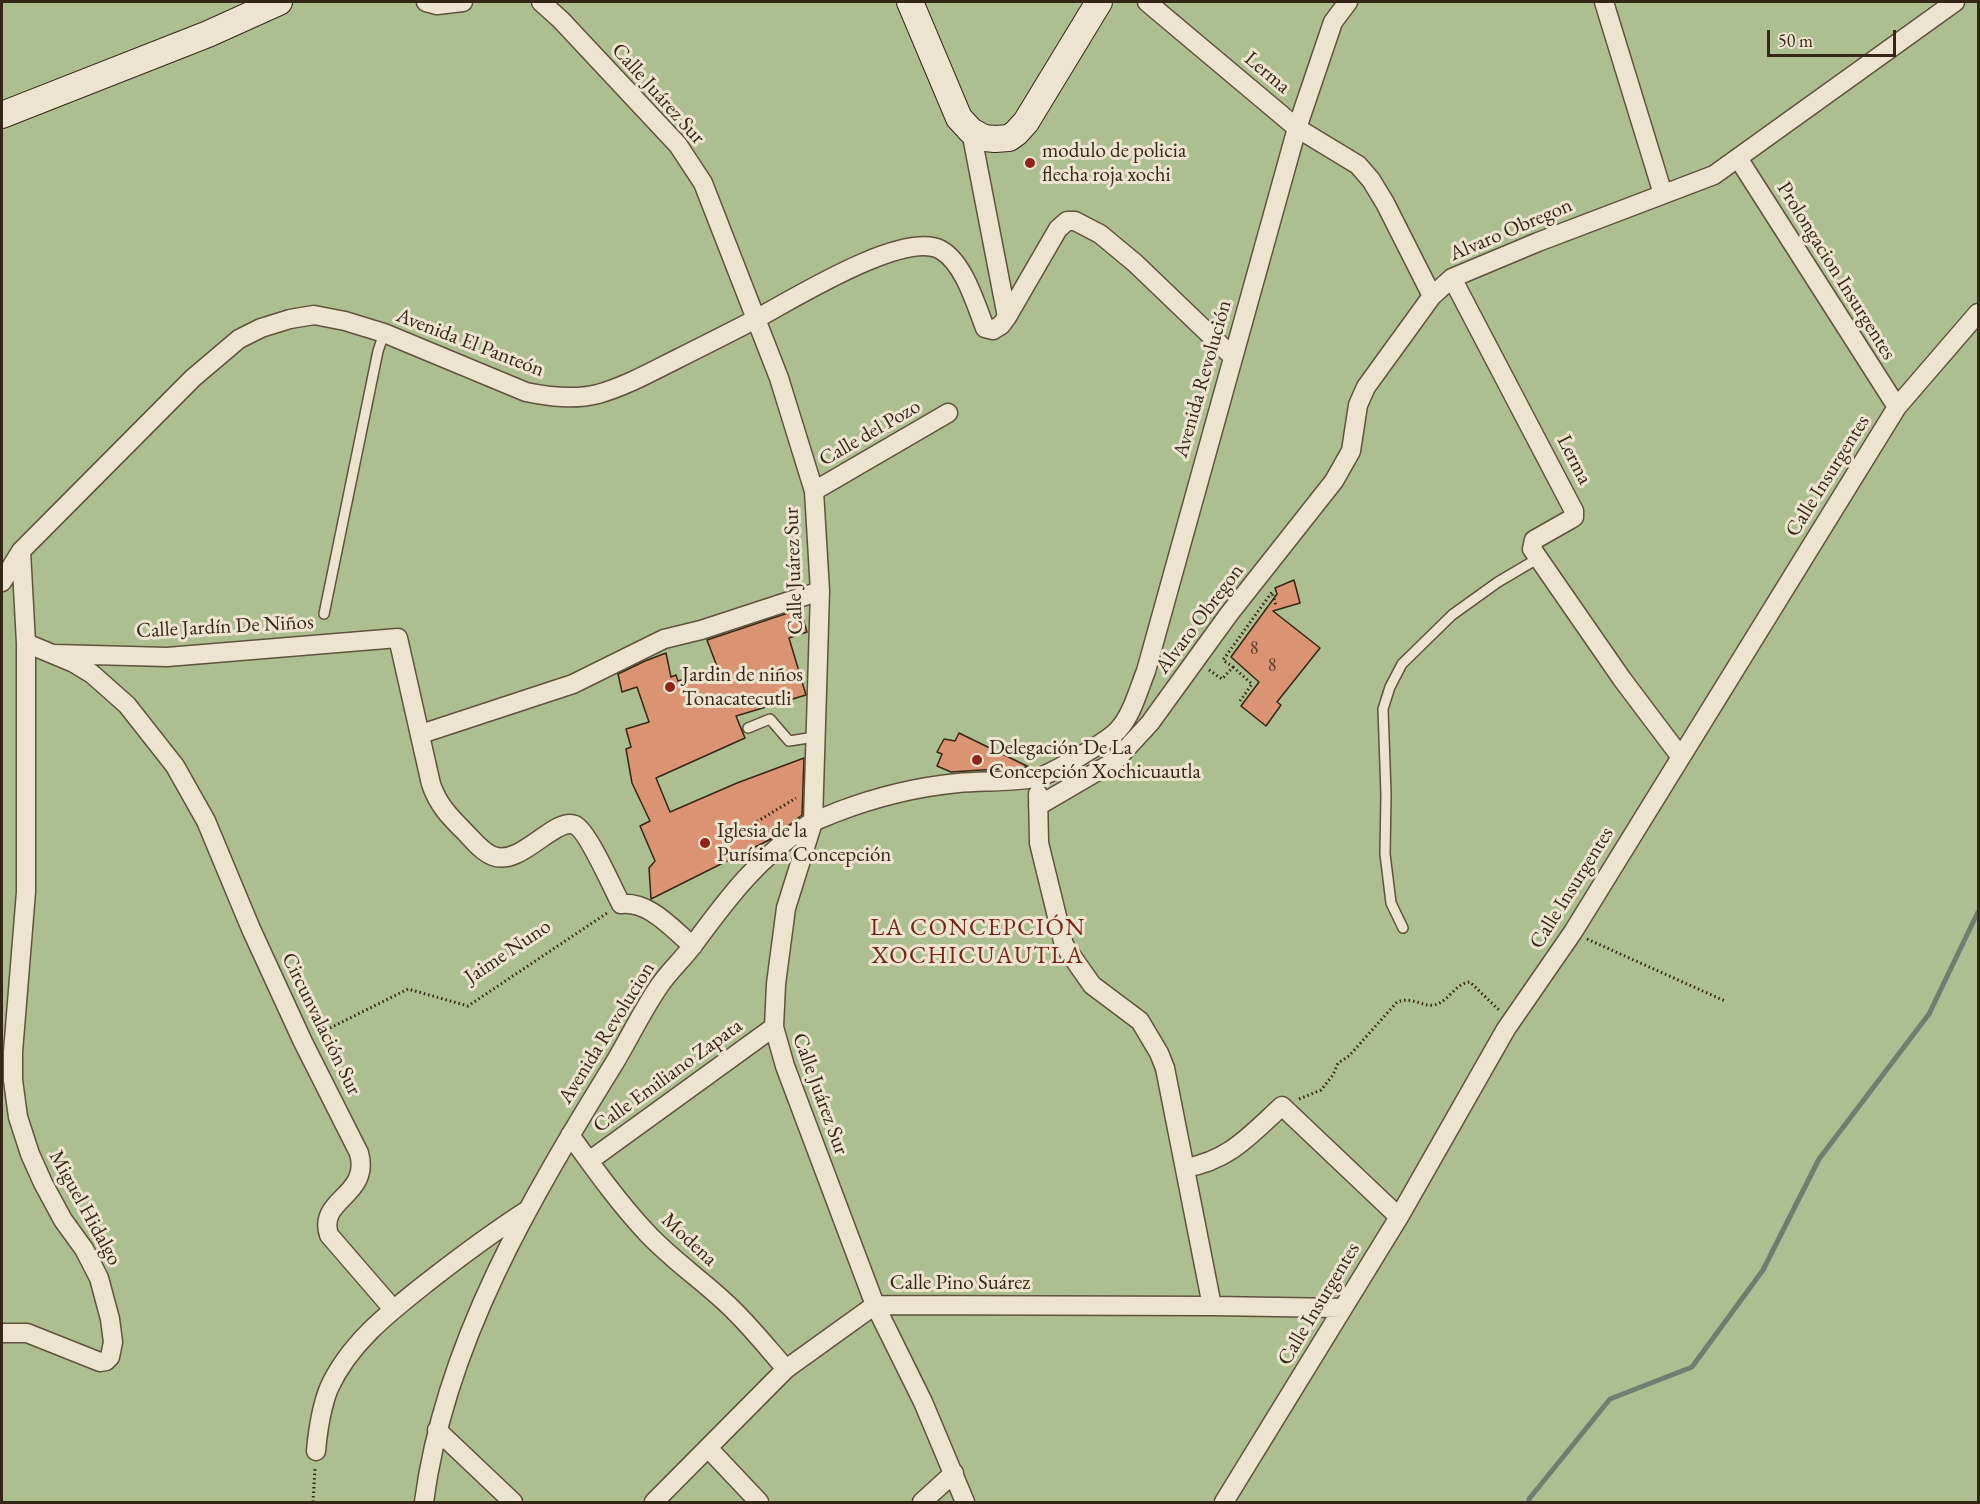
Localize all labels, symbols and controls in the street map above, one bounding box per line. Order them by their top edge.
scale bar [1770,18,1899,56]
text: 50 m [1778,29,1813,52]
street label: Calle Juárez Sur [606,38,710,150]
street label: Lerma [1239,47,1295,99]
place label: modulo de policia flecha roja xochi [1042,138,1186,188]
marker: modulo de policia flecha roja xochi [1023,156,1037,170]
street label: Prolongacion Insurgentes [1771,177,1901,365]
street label: Alvaro Obregon [1446,193,1576,267]
street label: Avenida Revolución [1168,297,1238,461]
street label: Avenida El Panteón [392,303,548,383]
street label: Calle del Pozo [815,394,925,472]
street label: Calle Insurgentes [1781,410,1875,542]
street label: Lerma [1551,431,1597,489]
street label: Calle Juárez Sur [779,507,809,635]
street label: Alvaro Obregon [1150,559,1250,679]
street label: Calle Jardín De Niños [136,610,314,644]
house number: 8 [1250,638,1258,660]
house number: 8 [1268,655,1276,677]
place label: Jardin de niños Tonacatecutli [682,662,803,712]
marker: Jardin de niños Tonacatecutli [663,680,677,694]
place label: Delegación De La Concepción Xochicuautla [989,735,1201,785]
marker: Delegación De La Concepción Xochicuautla [970,753,984,767]
place label: Iglesia de la Purísima Concepción [717,818,891,868]
street label: Calle Insurgentes [1525,822,1619,954]
marker: Iglesia de la Purísima Concepción [698,836,712,850]
street label: Jaime Nuno [460,914,556,990]
district label: LA CONCEPCIÓN XOCHICUAUTLA [870,914,1086,970]
street label: Circunvalación Sur [276,949,366,1099]
street label: Avenida Revolucion [553,957,661,1109]
street label: Calle Emiliano Zapata [589,1013,747,1139]
street label: Calle Juárez Sur [786,1030,854,1158]
street label: Miguel Hidalgo [43,1146,127,1270]
street label: Modena [656,1208,722,1272]
street label: Calle Insurgentes [1272,1238,1366,1370]
street label: Calle Pino Suárez [890,1270,1030,1296]

